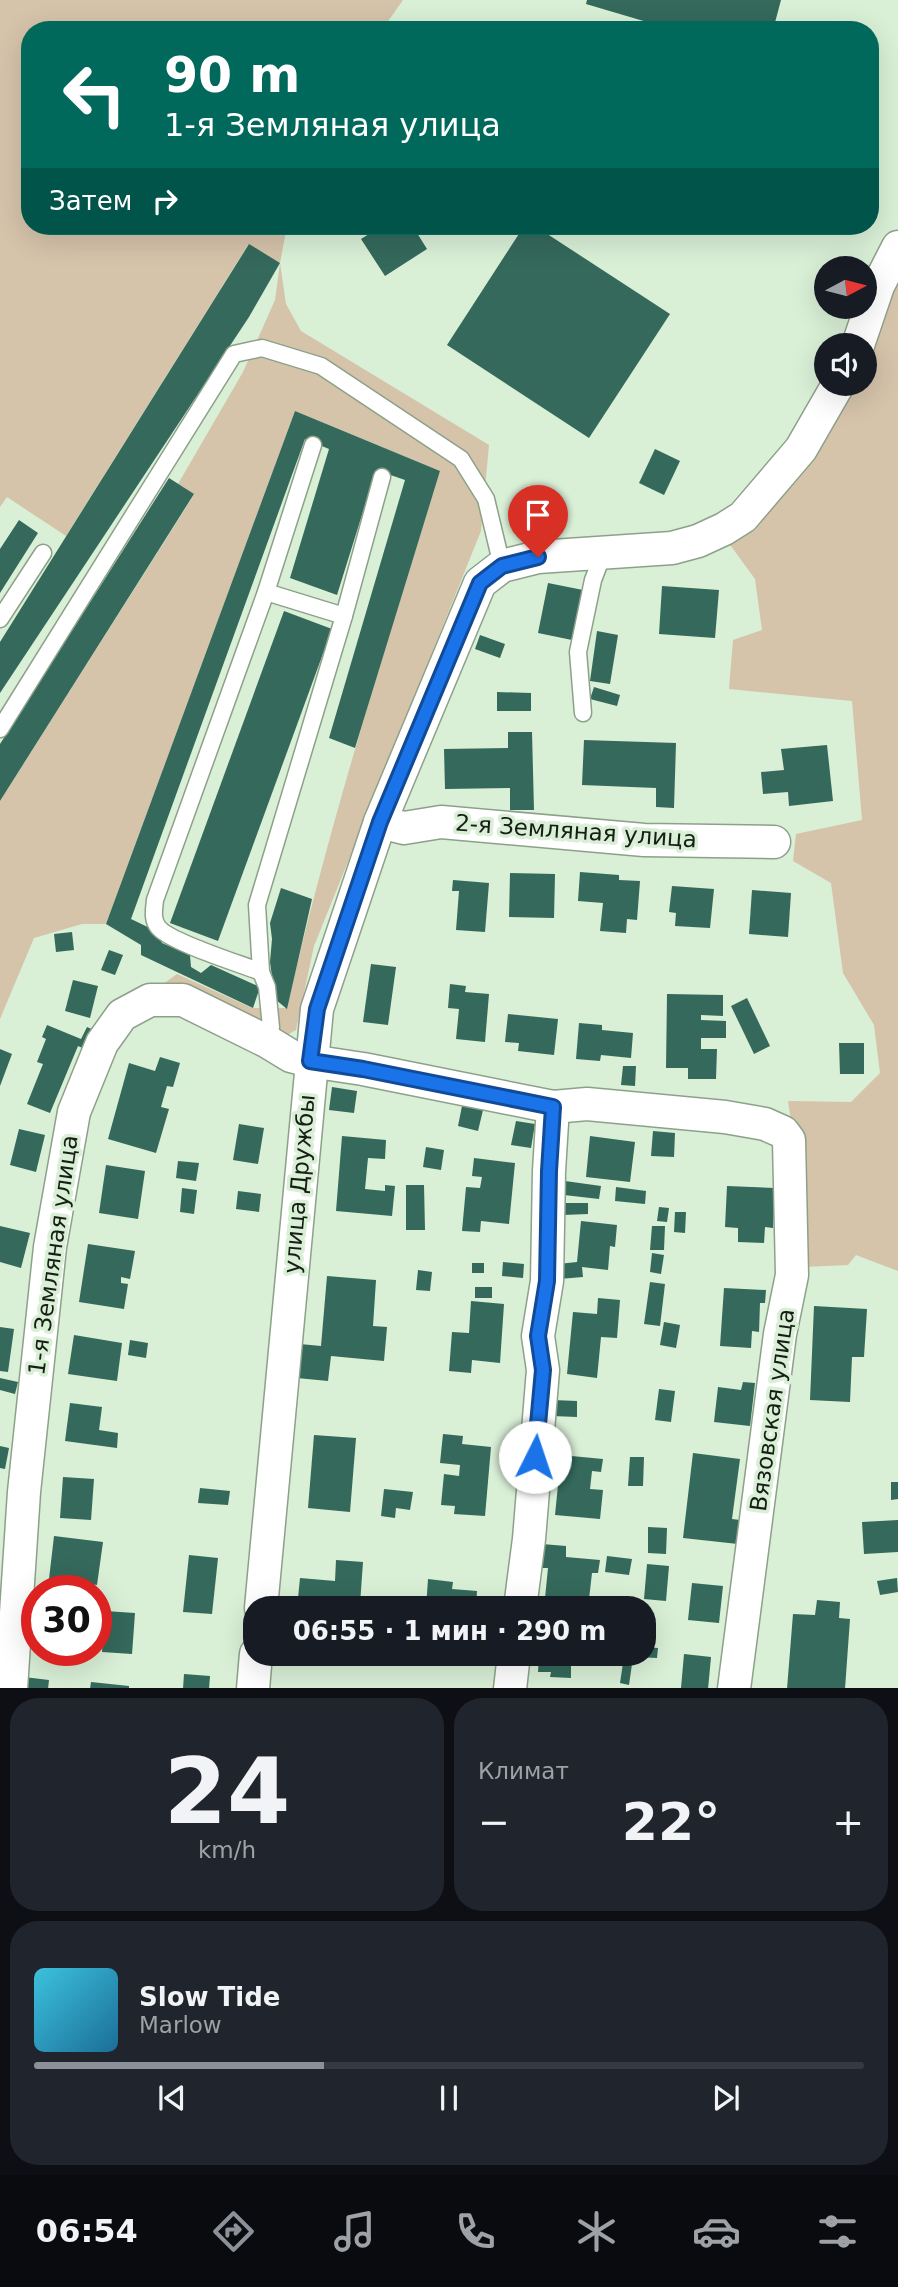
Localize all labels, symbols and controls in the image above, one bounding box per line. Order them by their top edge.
text: 90 m [164,47,300,104]
icon: left [49,49,140,140]
text: 1-я Земляная улица [164,106,501,144]
icon: right [146,182,184,220]
text: Затем [49,186,132,216]
north arrow [814,256,877,318]
map controls [814,256,877,396]
button: sound [814,333,877,396]
pin [508,485,568,557]
icon: arrive [519,496,557,534]
street label: 2-я Земляная улица [454,810,698,852]
street label: улица Дружбы [278,1093,320,1275]
street label: 1-я Земляная улица [23,1133,83,1377]
street label: Вязовская улица [745,1307,799,1513]
position arrow [498,1420,572,1494]
speed limit sign: 30 [21,1575,112,1666]
text: 06:55 · 1 мин · 290 m [293,1616,606,1646]
text: 24 [164,1739,290,1844]
text: Климат [478,1758,569,1784]
text: 22° [622,1792,720,1852]
text: − [478,1800,510,1844]
text: + [832,1800,864,1844]
text: km/h [198,1837,256,1863]
text: Slow Tide [139,1982,280,2012]
text: Marlow [139,2012,222,2038]
icon: previous [153,2079,191,2117]
icon: pause [430,2079,468,2117]
icon: next [707,2079,745,2117]
icon: directions [209,2207,258,2256]
icon: music [330,2207,379,2256]
icon: phone [451,2207,500,2256]
icon: climate [572,2207,621,2256]
icon: car [692,2207,741,2256]
icon: filters [813,2207,862,2256]
text: 06:54 [36,2212,138,2250]

